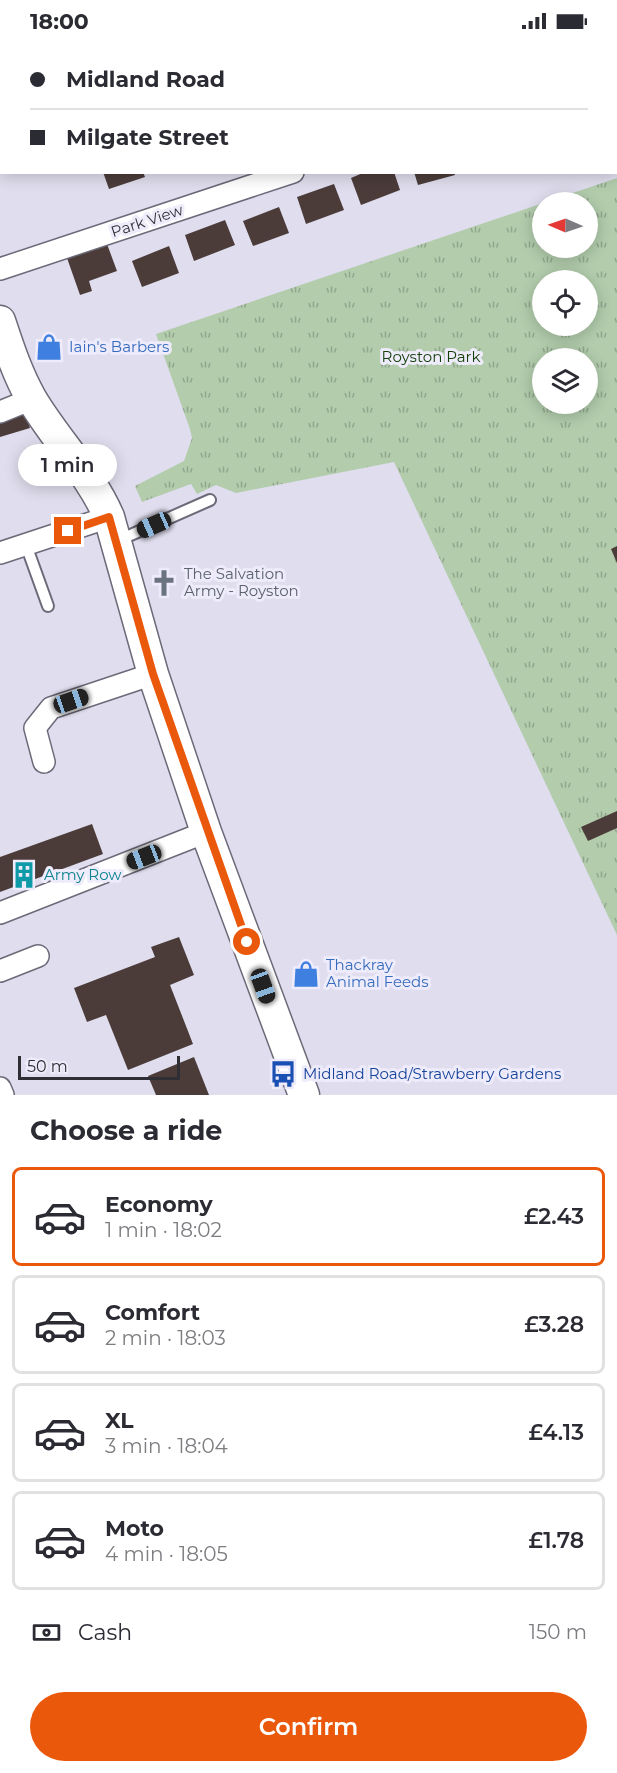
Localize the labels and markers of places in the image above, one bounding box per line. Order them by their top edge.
shop icon: Iain's Barbers [34,332,64,362]
place label: Iain's Barbers [69,337,169,356]
place label: The Salvation Army - Royston [184,564,299,600]
church icon: The Salvation Army - Royston [149,568,179,598]
building icon: Army Row [9,860,39,890]
place label: Army Row [44,865,122,884]
place label: Thackray Animal Feeds [326,955,429,991]
shop icon: Thackray Animal Feeds [291,959,321,989]
bus stop icon: Midland Road/Strawberry Gardens [268,1059,298,1089]
place label: Midland Road/Strawberry Gardens [303,1064,561,1083]

